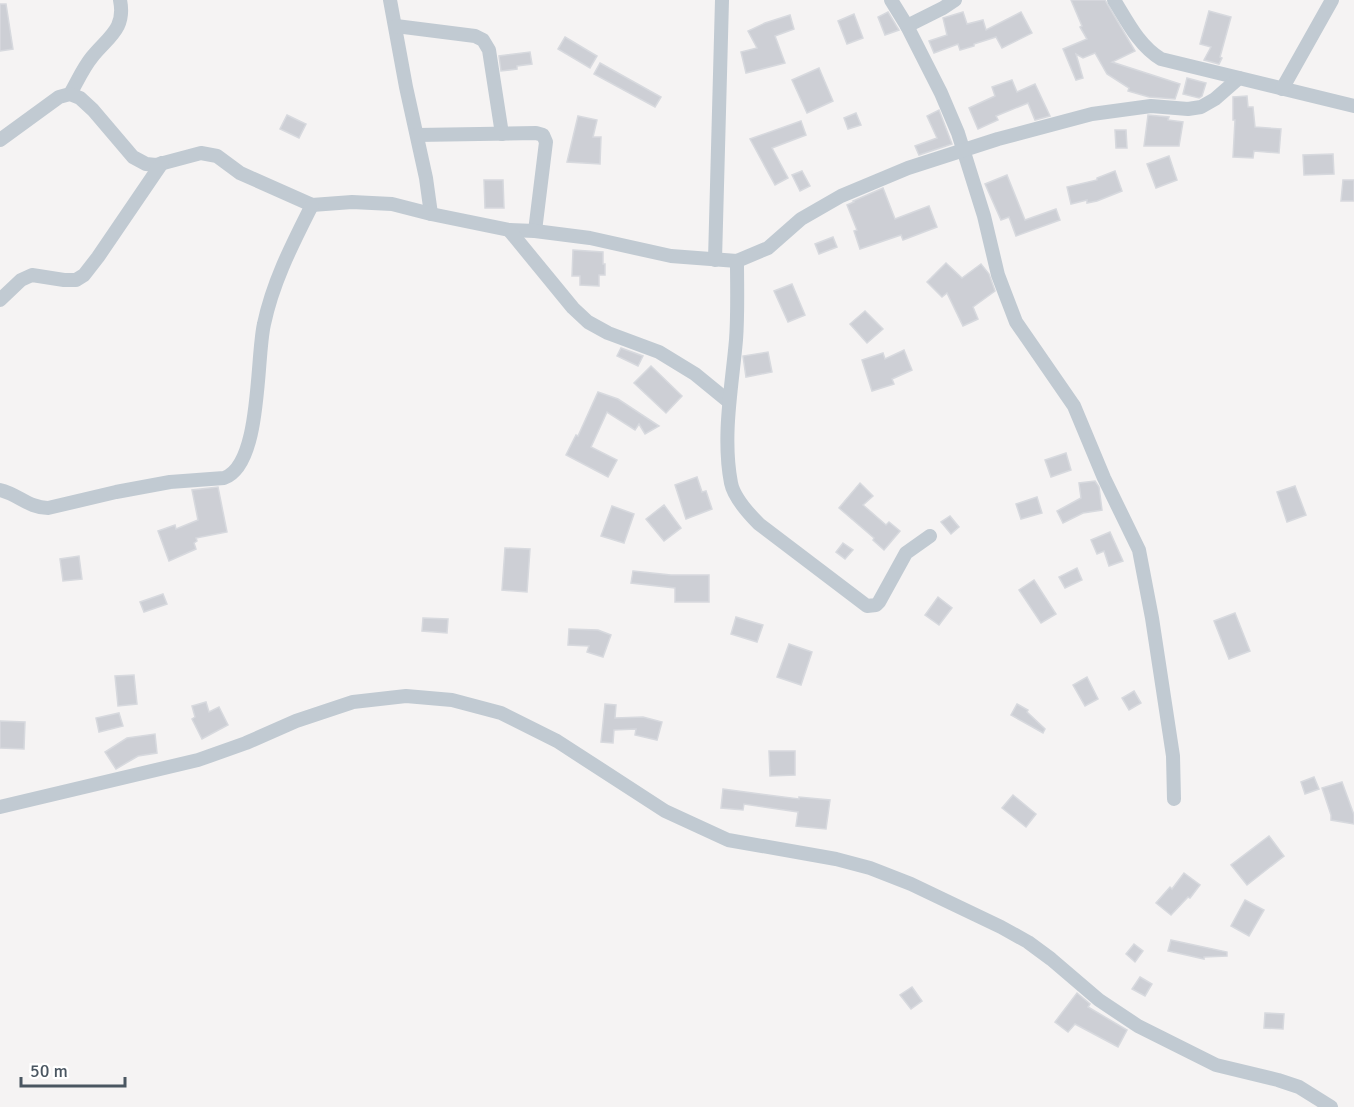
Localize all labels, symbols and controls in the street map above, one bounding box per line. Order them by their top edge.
scale bar [21,1050,124,1088]
text: 50 m [30,1060,68,1082]

